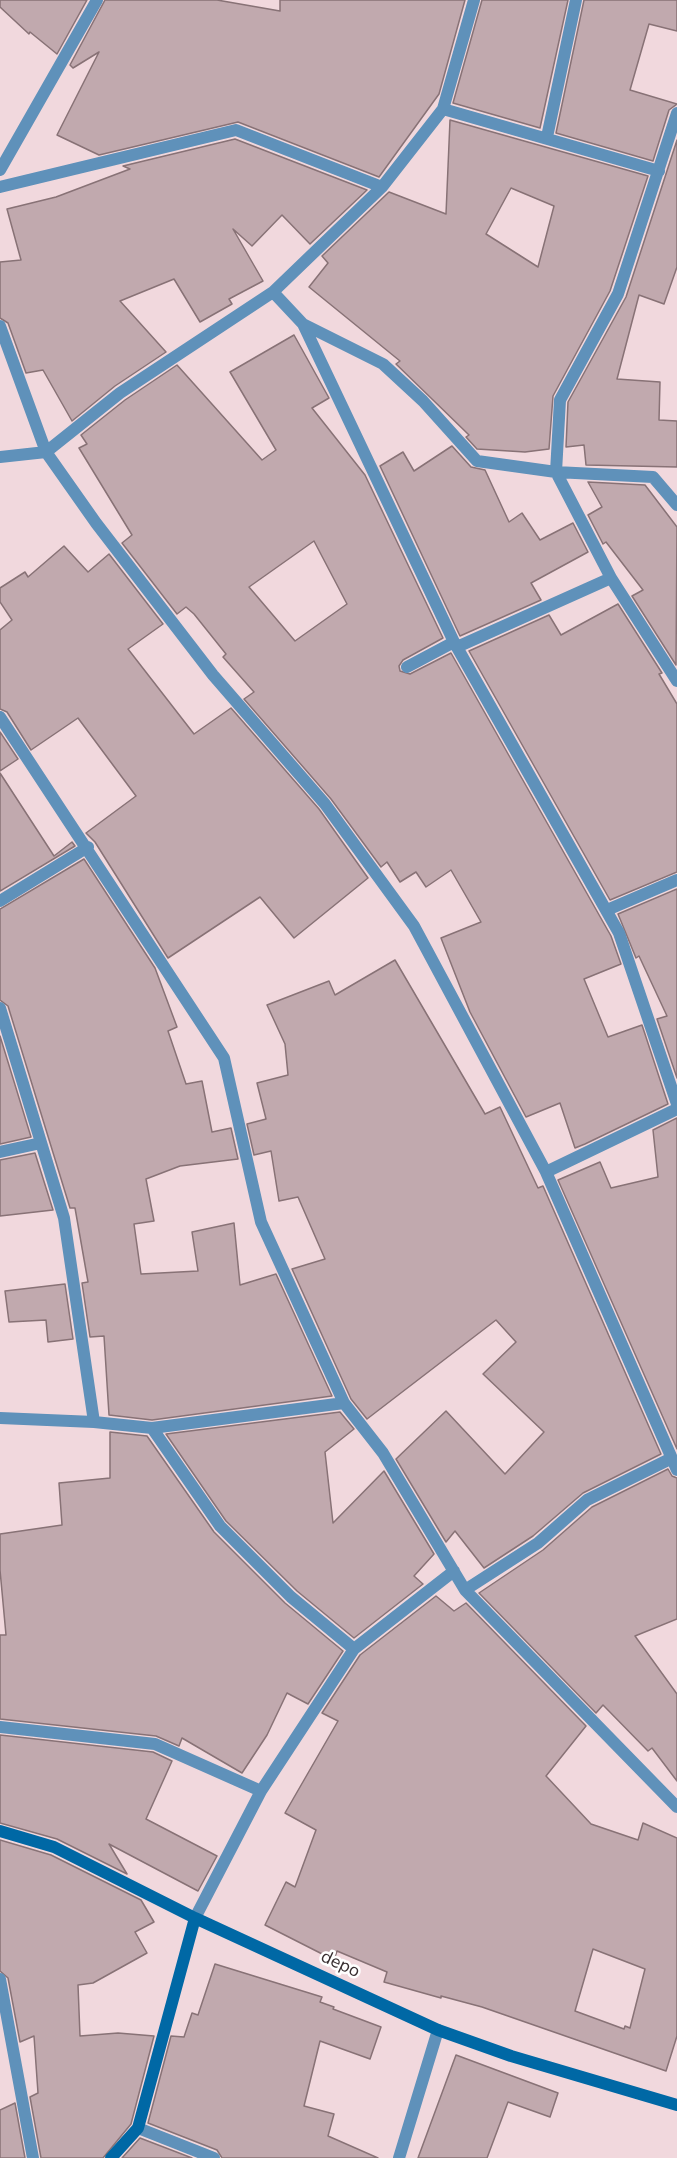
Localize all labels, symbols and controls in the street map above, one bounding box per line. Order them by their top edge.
street label: depo [317,1947,363,1983]

